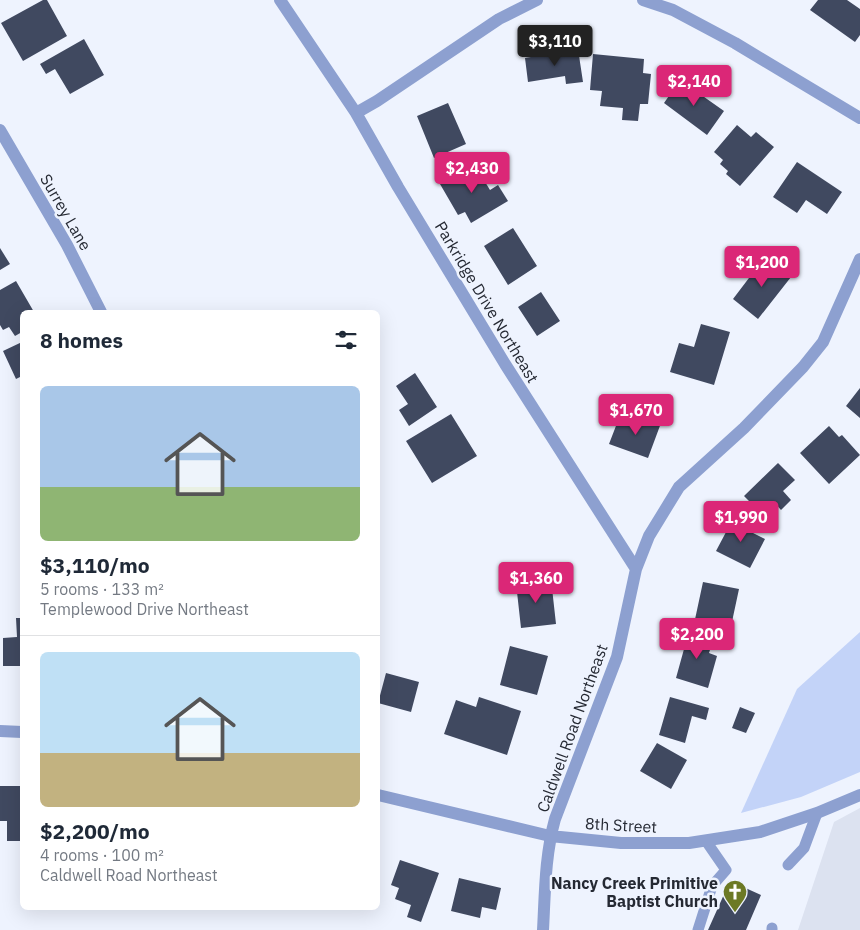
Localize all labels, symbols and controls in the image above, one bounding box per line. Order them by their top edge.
pin: $3,110 [514,24,596,67]
text: $3,110 [529,31,581,51]
pin: $2,140 [653,64,735,107]
text: $2,140 [668,71,720,91]
pin: $2,430 [431,152,513,194]
text: $2,430 [446,158,498,178]
street label: Surrey Lane [36,170,96,254]
street label: Parkridge Drive Northeast [431,218,543,386]
pin: $1,200 [721,246,803,288]
text: $1,200 [736,252,788,272]
text: 8 homes [40,326,123,354]
icon: filters [332,326,360,354]
pin: $1,670 [595,394,677,436]
text: $1,670 [610,400,662,420]
icon: home [155,419,245,509]
pin: $1,990 [700,500,782,543]
text: $1,990 [715,507,767,527]
text: $3,110/mo [40,551,150,579]
pin: $1,360 [495,562,577,604]
text: $1,360 [510,568,562,588]
text: 5 rooms · 133 m² [40,579,164,599]
text: Templewood Drive Northeast [40,599,249,619]
pin: $2,200 [656,618,738,660]
text: $2,200 [671,624,723,644]
street label: Caldwell Road Northeast [532,641,612,815]
icon: home [155,684,245,774]
street label: 8th Street [585,813,657,837]
text: $2,200/mo [40,817,150,845]
text: 4 rooms · 100 m² [40,845,164,865]
text: Caldwell Road Northeast [40,865,218,885]
place label: Nancy Creek Primitive Baptist Church [551,873,718,911]
church icon: Nancy Creek Primitive Baptist Church [722,879,748,913]

